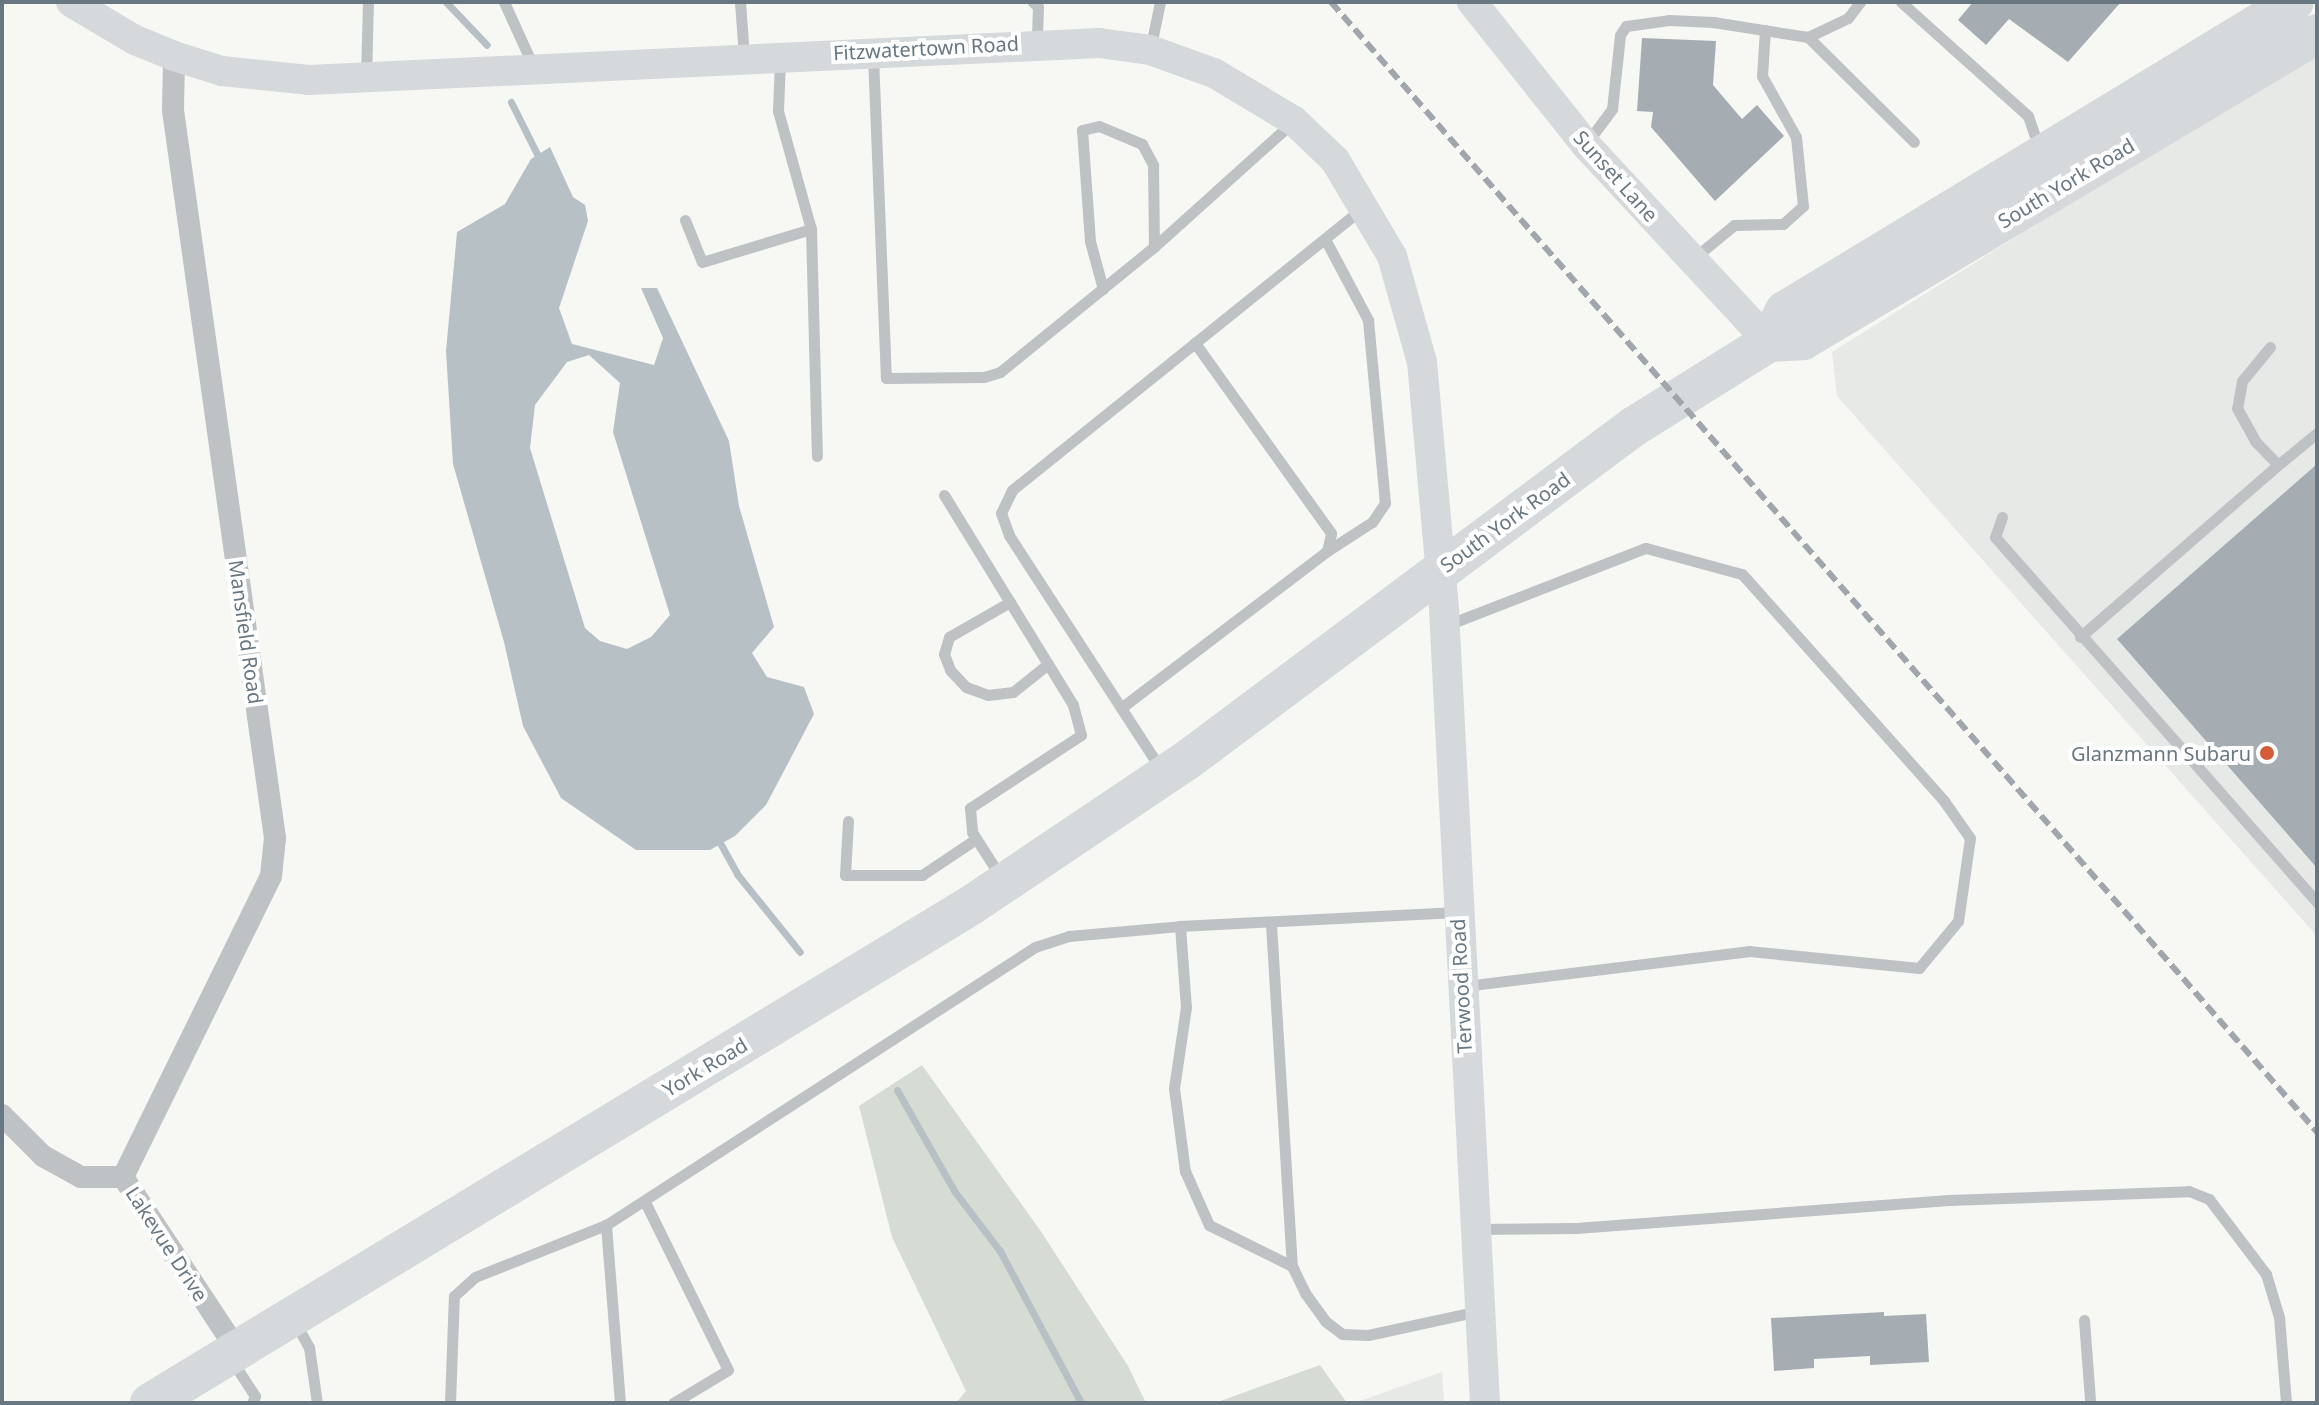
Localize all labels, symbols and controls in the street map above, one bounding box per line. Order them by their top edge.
street label: Fitzwatertown Road [832,31,1020,65]
street label: Sunset Lane [1569,125,1663,227]
street label: South York Road [1993,133,2139,233]
street label: South York Road [1435,467,1575,577]
street label: Mansfield Road [224,558,268,706]
place label: Glanzmann Subaru [2071,741,2251,765]
marker: Glanzmann Subaru [2258,744,2276,762]
street label: Terwood Road [1445,918,1477,1054]
street label: York Road [658,1032,752,1102]
street label: Lakevue Drive [121,1182,213,1306]

